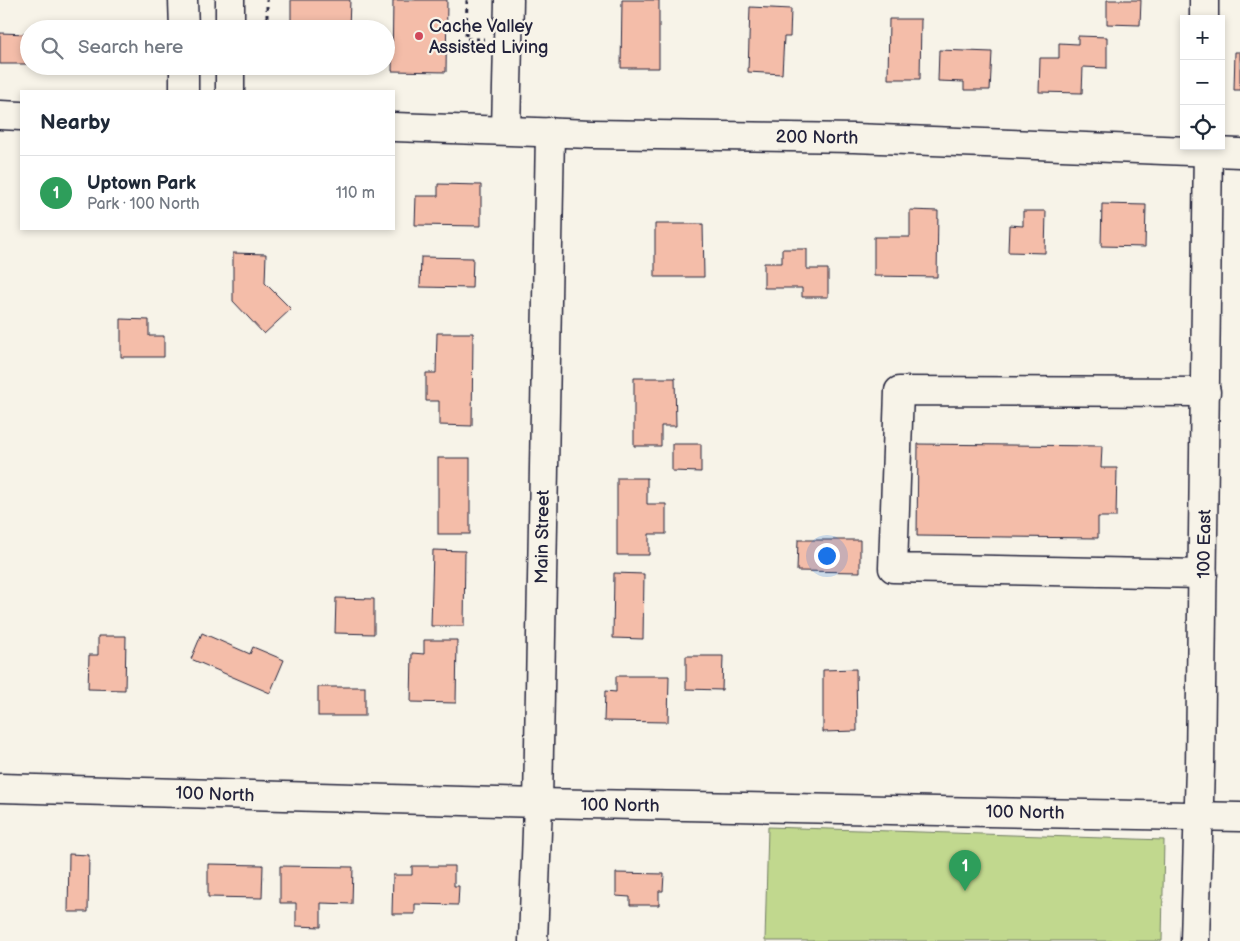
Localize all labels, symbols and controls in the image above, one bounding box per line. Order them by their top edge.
map controls [1180,15,1225,150]
button: + [1180,15,1225,60]
place label: Cache Valley Assisted Living [429,16,548,58]
search box [20,20,395,75]
marker: Cache Valley Assisted Living [413,30,425,42]
icon: search [38,34,66,62]
text: Search here [78,36,183,59]
button: − [1180,60,1225,105]
button: locate [1180,105,1225,150]
text: Nearby [40,110,110,135]
street label: 200 North [776,126,859,149]
text: Uptown Park [87,172,196,195]
text: 1 [53,184,59,203]
text: 110 m [336,184,375,203]
text: Park · 100 North [87,195,200,214]
street label: Main Street [531,489,554,584]
street label: 100 East [1193,509,1216,579]
your location [814,543,840,569]
street label: 100 North [175,783,255,806]
street label: 100 North [580,794,660,817]
street label: 100 North [985,801,1065,824]
pin: 1 [949,850,981,891]

